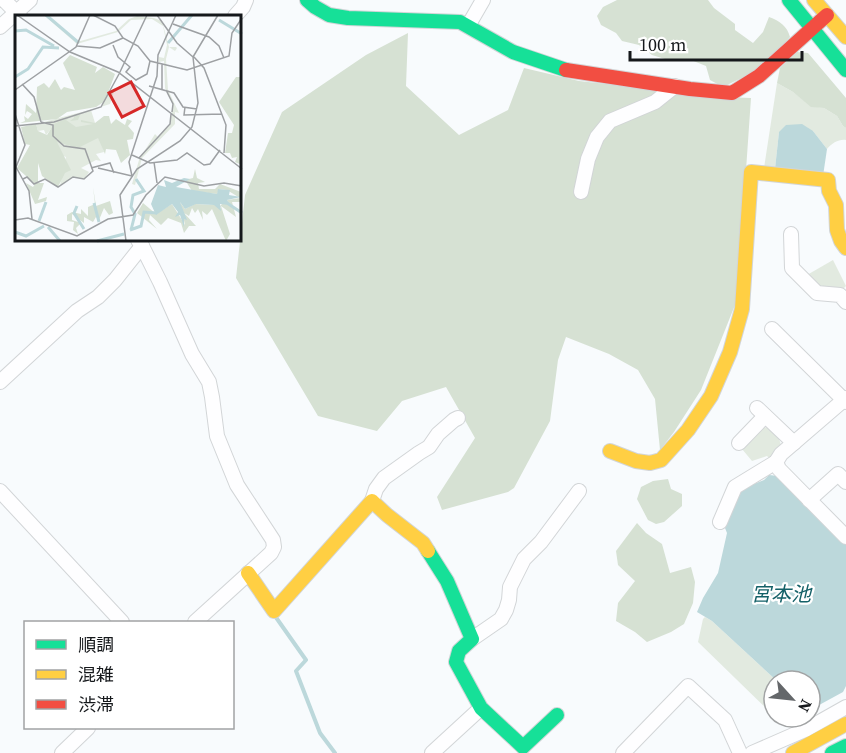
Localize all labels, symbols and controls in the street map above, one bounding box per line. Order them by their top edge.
inset map [15,15,242,242]
scale bar [630,24,802,62]
text: 100 m [639,32,686,57]
water label: 宮本池 [751,580,813,608]
legend [24,621,234,729]
text: 順調 [78,632,114,657]
text: 混雑 [78,662,114,687]
north arrow [762,669,822,729]
text: 渋滞 [78,692,114,717]
text: N [793,696,818,716]

